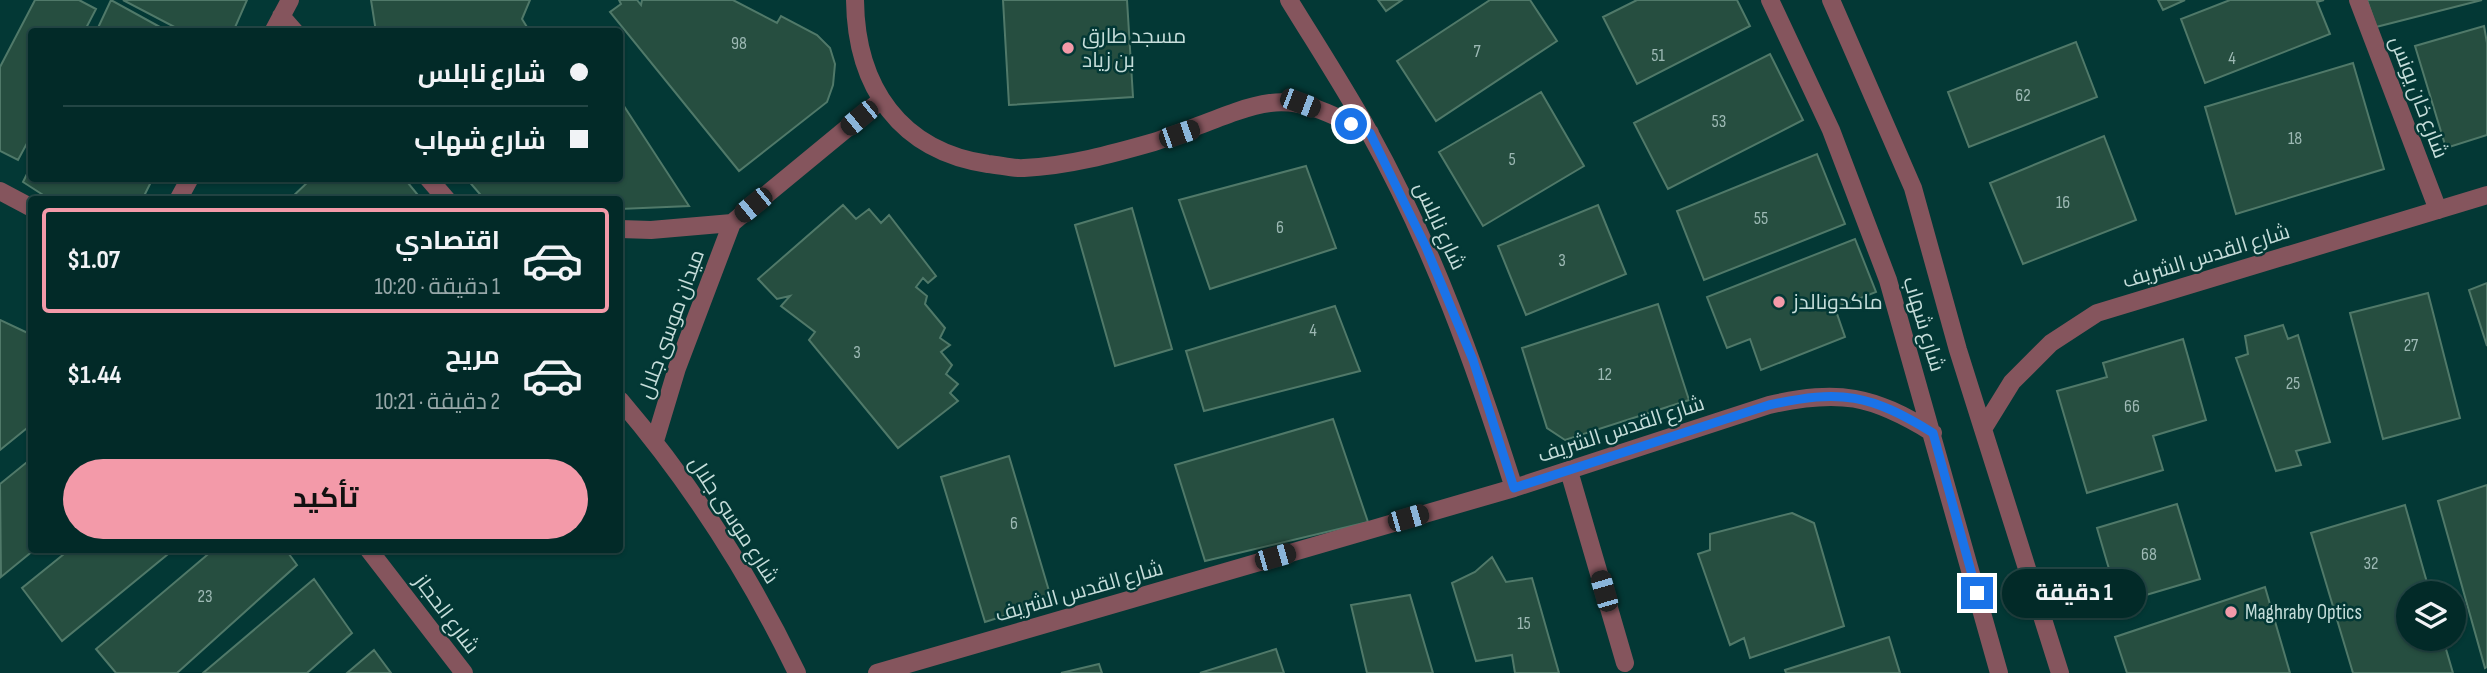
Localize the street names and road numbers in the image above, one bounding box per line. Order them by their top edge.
street label: شارع خان يونس [2383,33,2453,162]
street label: شارع نابلس [1407,178,1471,275]
street label: شارع القدس الشريف [2119,219,2293,295]
street label: ميدان موسى جلال [633,246,710,402]
street label: شارع شهاب [1896,274,1950,375]
street label: شارع القدس الشريف [1535,391,1708,469]
street label: شارع موسى جلال [682,452,784,589]
street label: شارع القدس الشريف [992,556,1166,628]
street label: شارع الحجاز [407,569,484,659]

